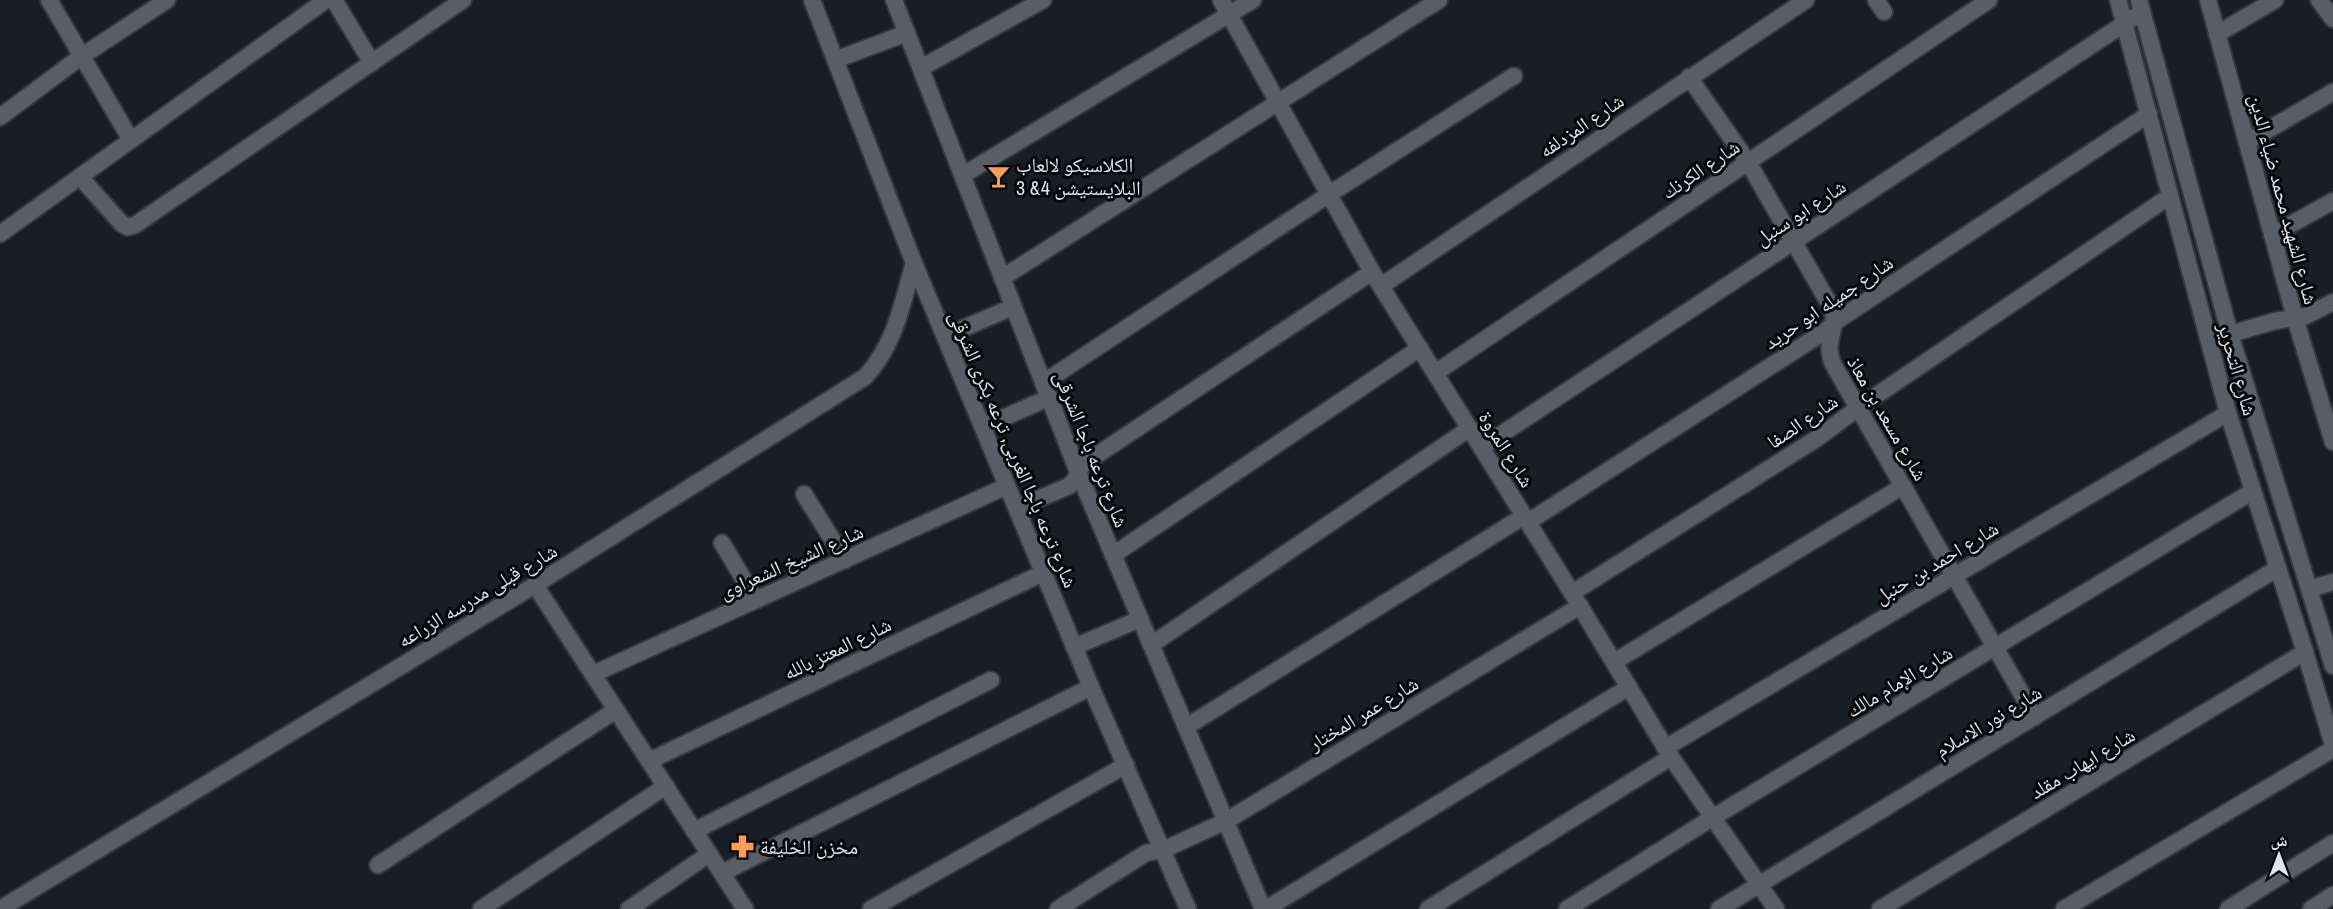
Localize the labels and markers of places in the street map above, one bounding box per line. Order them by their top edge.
place label: الكلاسيكو لالعاب البلايستيشن 4& 3 [1016,151,1141,201]
bar icon: الكلاسيكو لالعاب البلايستيشن 4& 3 [985,163,1011,189]
pharmacy icon: مخزن الخليفة [729,833,755,859]
place label: مخزن الخليفة [760,833,858,860]

